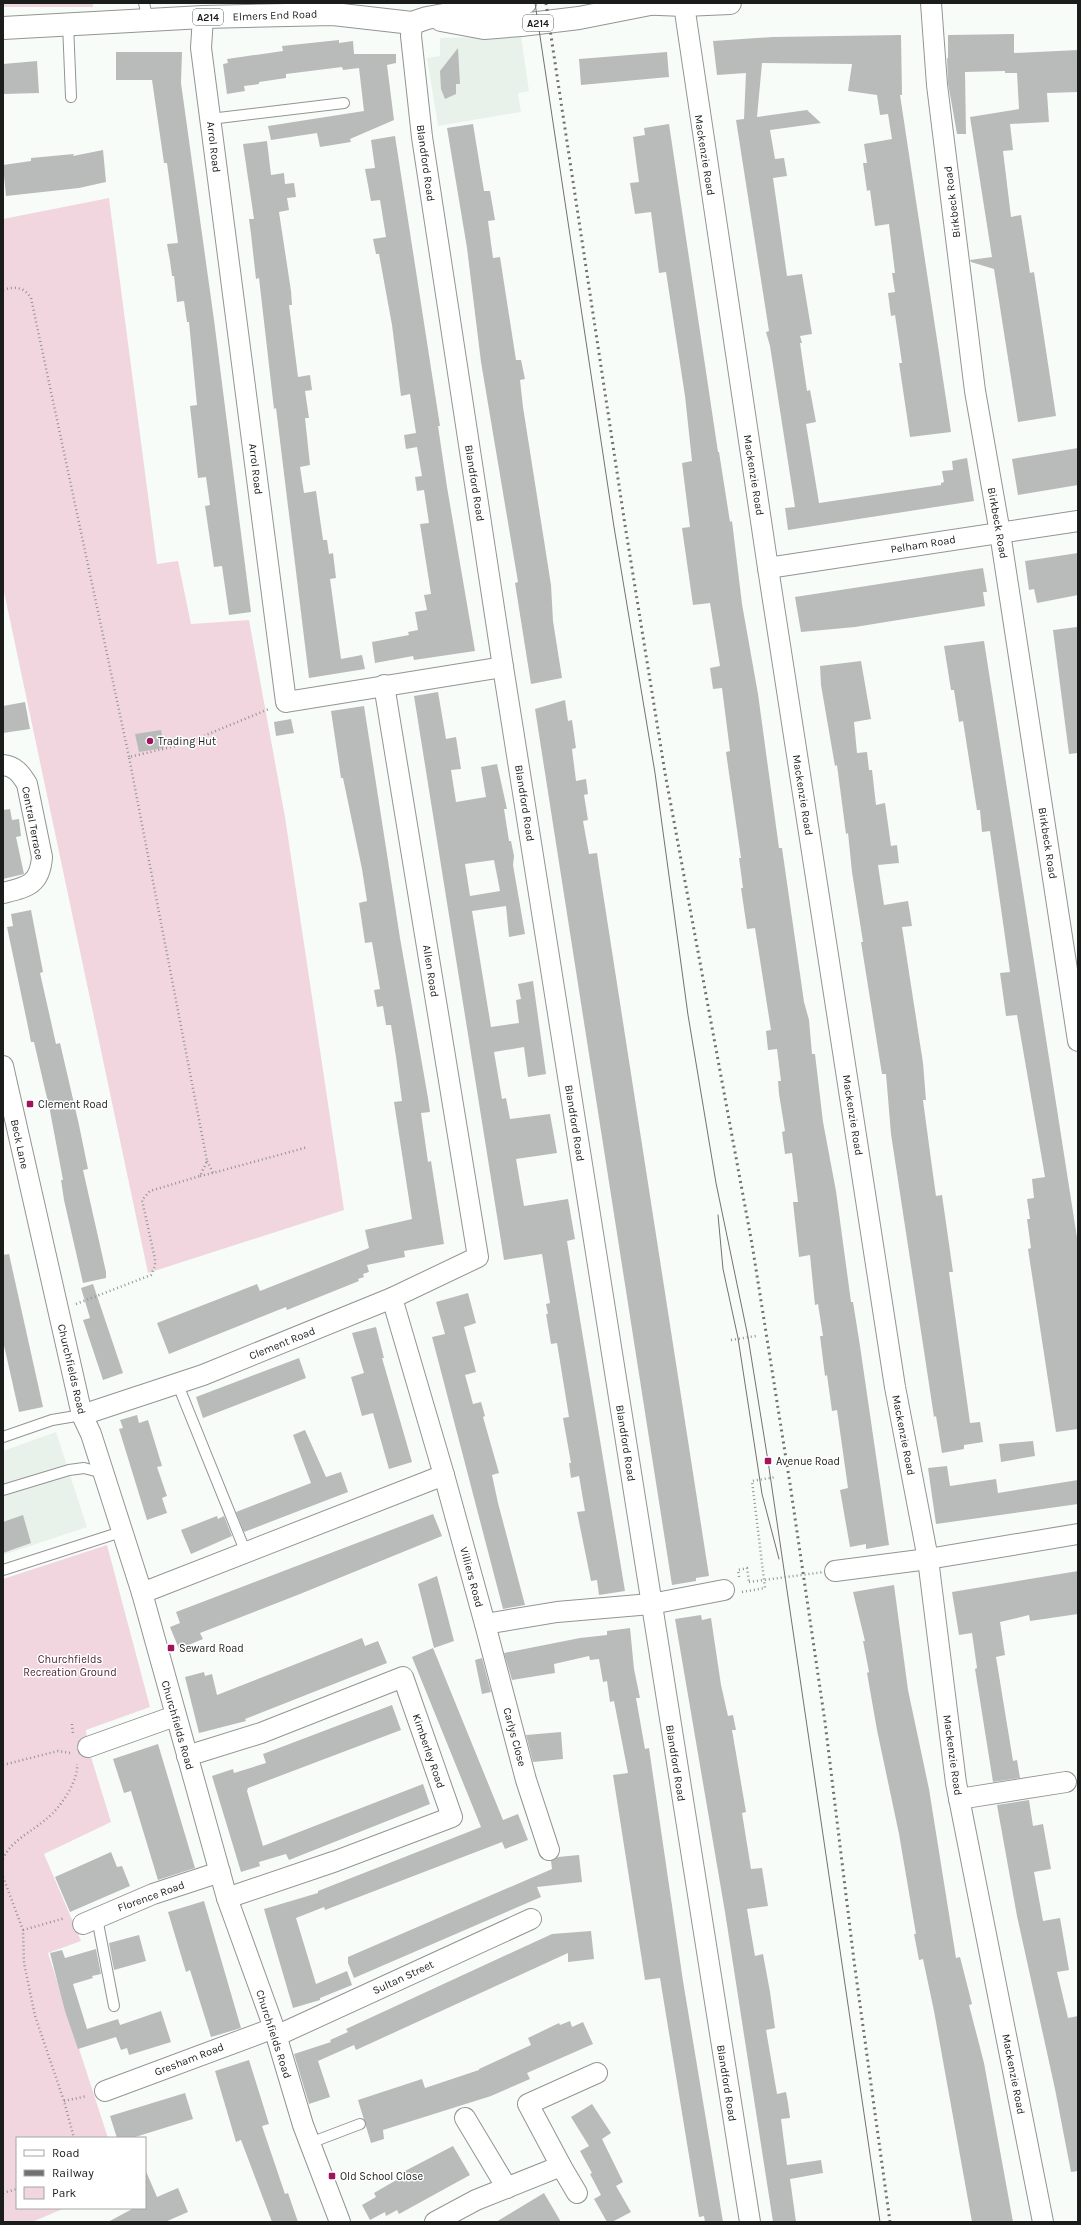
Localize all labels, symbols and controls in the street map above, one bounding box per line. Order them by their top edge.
street label: Elmers End Road [232,8,318,23]
road number: A214 [193,9,223,25]
road number: A214 [523,15,553,31]
street label: Mackenzie Road [692,114,717,196]
street label: Arrol Road [204,121,223,173]
street label: Blandford Road [414,124,437,202]
street label: Birkbeck Road [942,165,963,239]
street label: Mackenzie Road [741,434,766,516]
street label: Arrol Road [246,443,265,495]
street label: Blandford Road [462,444,487,522]
street label: Birkbeck Road [985,486,1010,560]
street label: Pelham Road [890,533,957,556]
place label: Trading Hut [158,735,216,748]
marker: Trading Hut [145,736,155,746]
street label: Mackenzie Road [790,754,815,836]
street label: Blandford Road [512,764,537,842]
street label: Central Terrace [19,785,46,861]
street label: Birkbeck Road [1035,806,1060,880]
street label: Allen Road [420,944,441,998]
street label: Mackenzie Road [840,1074,865,1156]
street label: Blandford Road [562,1084,587,1162]
place label: Clement Road [38,1098,108,1111]
marker: Clement Road [25,1099,35,1109]
street label: Beck Lane [8,1118,31,1170]
street label: Churchfields Road [55,1323,88,1416]
street label: Clement Road [247,1324,317,1363]
street label: Mackenzie Road [889,1394,918,1476]
street label: Blandford Road [613,1404,638,1482]
place label: Avenue Road [776,1455,840,1468]
marker: Avenue Road [763,1456,773,1466]
street label: Villiers Road [457,1545,486,1609]
place label: Seward Road [179,1642,244,1655]
marker: Seward Road [166,1643,176,1653]
park label: Churchfields Recreation Ground [23,1653,117,1679]
street label: Churchfields Road [159,1679,196,1771]
street label: Carlys Close [500,1706,529,1768]
street label: Kimberley Road [410,1712,447,1790]
street label: Mackenzie Road [940,1714,965,1796]
street label: Blandford Road [663,1724,688,1802]
street label: Florence Road [116,1878,186,1915]
street label: Sultan Street [371,1958,436,1997]
street label: Churchfields Road [253,1988,294,2080]
street label: Mackenzie Road [999,2033,1028,2115]
street label: Gresham Road [153,2040,226,2079]
street label: Blandford Road [714,2044,739,2122]
legend [16,2137,146,2209]
text: Road [52,2146,80,2160]
text: Railway [52,2166,94,2180]
place label: Old School Close [340,2170,424,2183]
marker: Old School Close [327,2171,337,2181]
text: Park [52,2186,77,2200]

